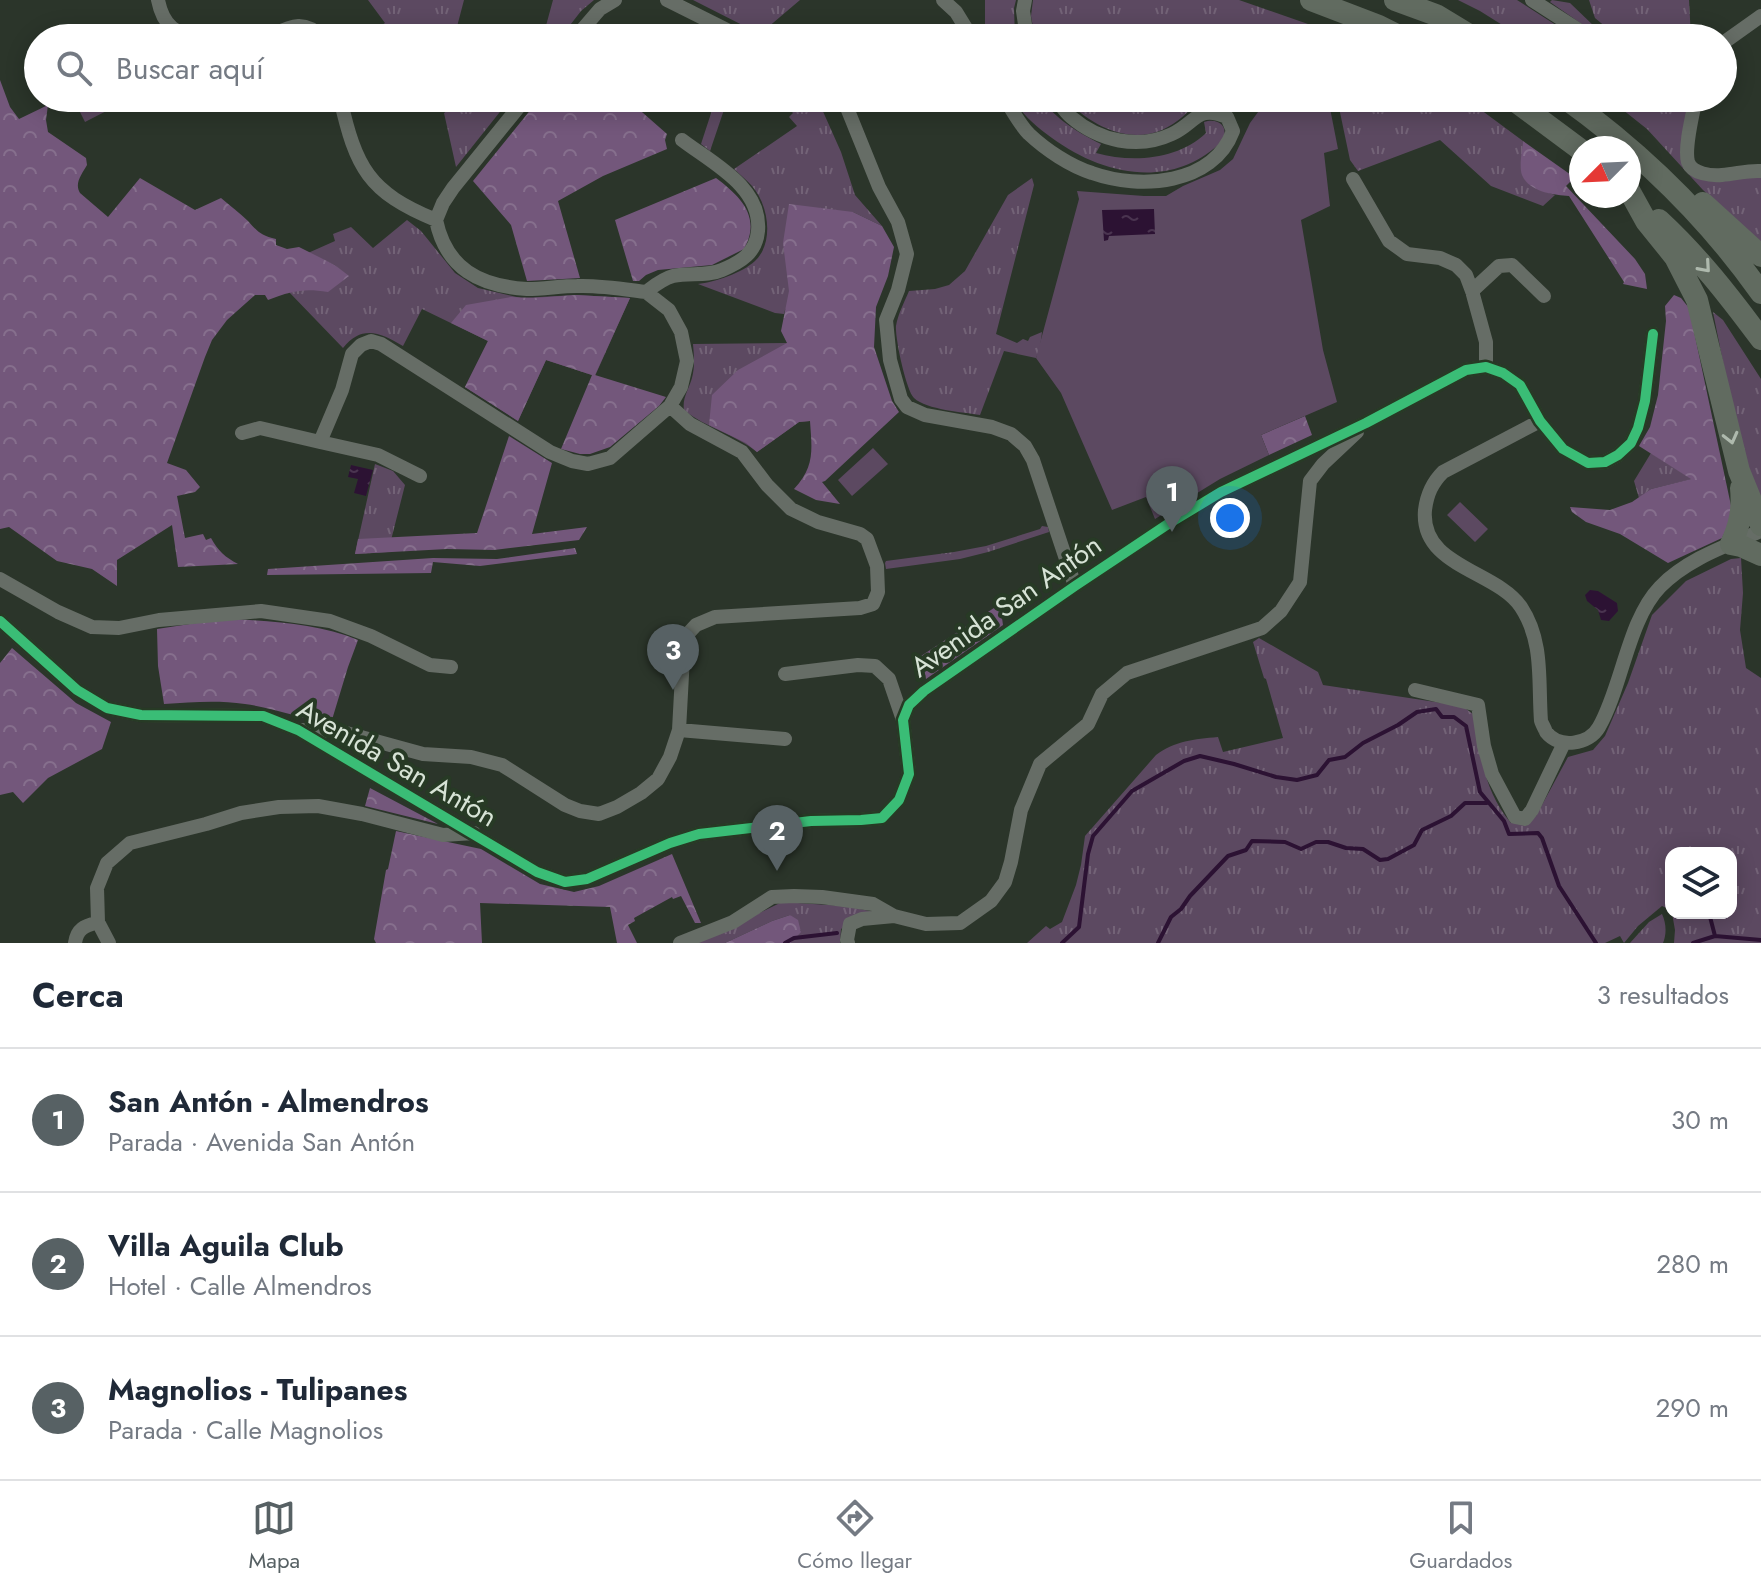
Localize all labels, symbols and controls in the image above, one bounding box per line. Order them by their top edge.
search box [24,24,1737,112]
icon: search [52,46,96,90]
text: Buscar aquí [116,47,264,90]
north arrow [1569,136,1641,208]
one-way arrow [1695,257,1710,272]
one-way arrow [1721,431,1738,445]
pin: 1 [1146,466,1198,532]
your location [1210,498,1250,538]
street label: Avenida San Antón [902,525,1110,687]
pin: 3 [647,624,699,690]
street label: Avenida San Antón [289,689,505,837]
pin: 2 [751,805,803,871]
map controls [1665,847,1737,919]
button: layers [1665,847,1737,919]
text: Cerca [32,971,124,1020]
text: 3 resultados [1597,976,1729,1014]
text: San Antón - Almendros [108,1080,429,1123]
text: 1 [51,1101,65,1139]
text: 30 m [1671,1101,1729,1139]
text: Parada · Avenida San Antón [108,1123,415,1161]
text: Villa Aguila Club [108,1224,344,1267]
text: 2 [49,1245,67,1283]
text: 280 m [1656,1245,1729,1283]
text: Hotel · Calle Almendros [108,1267,372,1305]
text: Magnolios - Tulipanes [108,1368,407,1411]
text: 3 [50,1389,66,1427]
text: 290 m [1656,1389,1729,1427]
text: Parada · Calle Magnolios [108,1411,383,1449]
tab: Mapa [249,1496,300,1576]
tab: Cómo llegar [797,1496,912,1576]
tab: Guardados [1409,1496,1512,1576]

